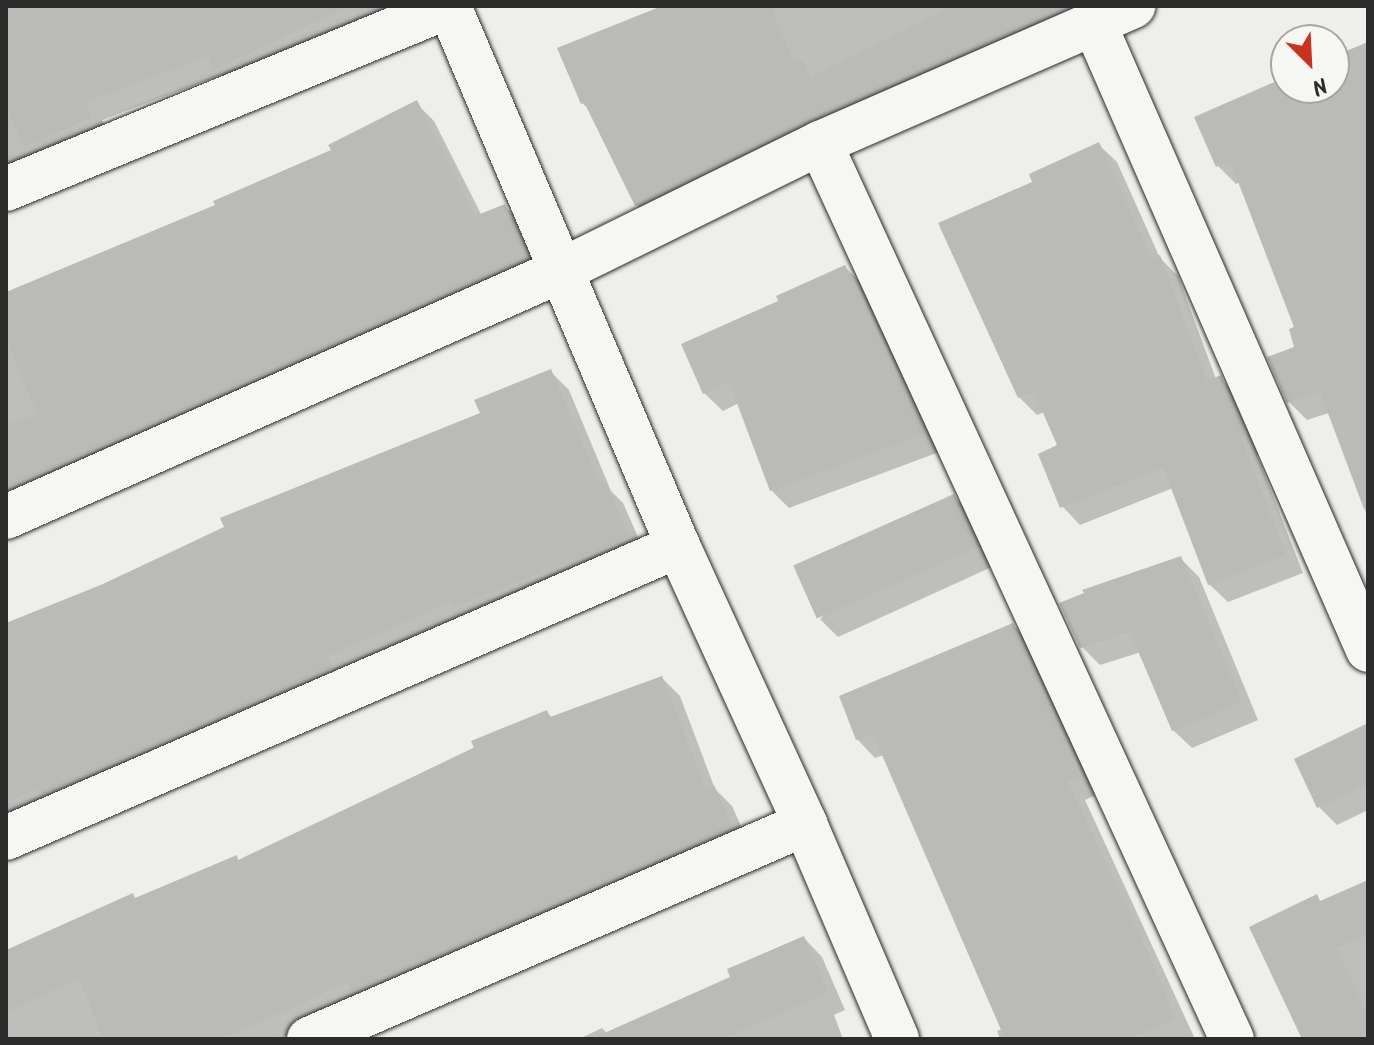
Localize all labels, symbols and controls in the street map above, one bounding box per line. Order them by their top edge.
north arrow [1270,24,1350,104]
text: N [1306,66,1333,103]

